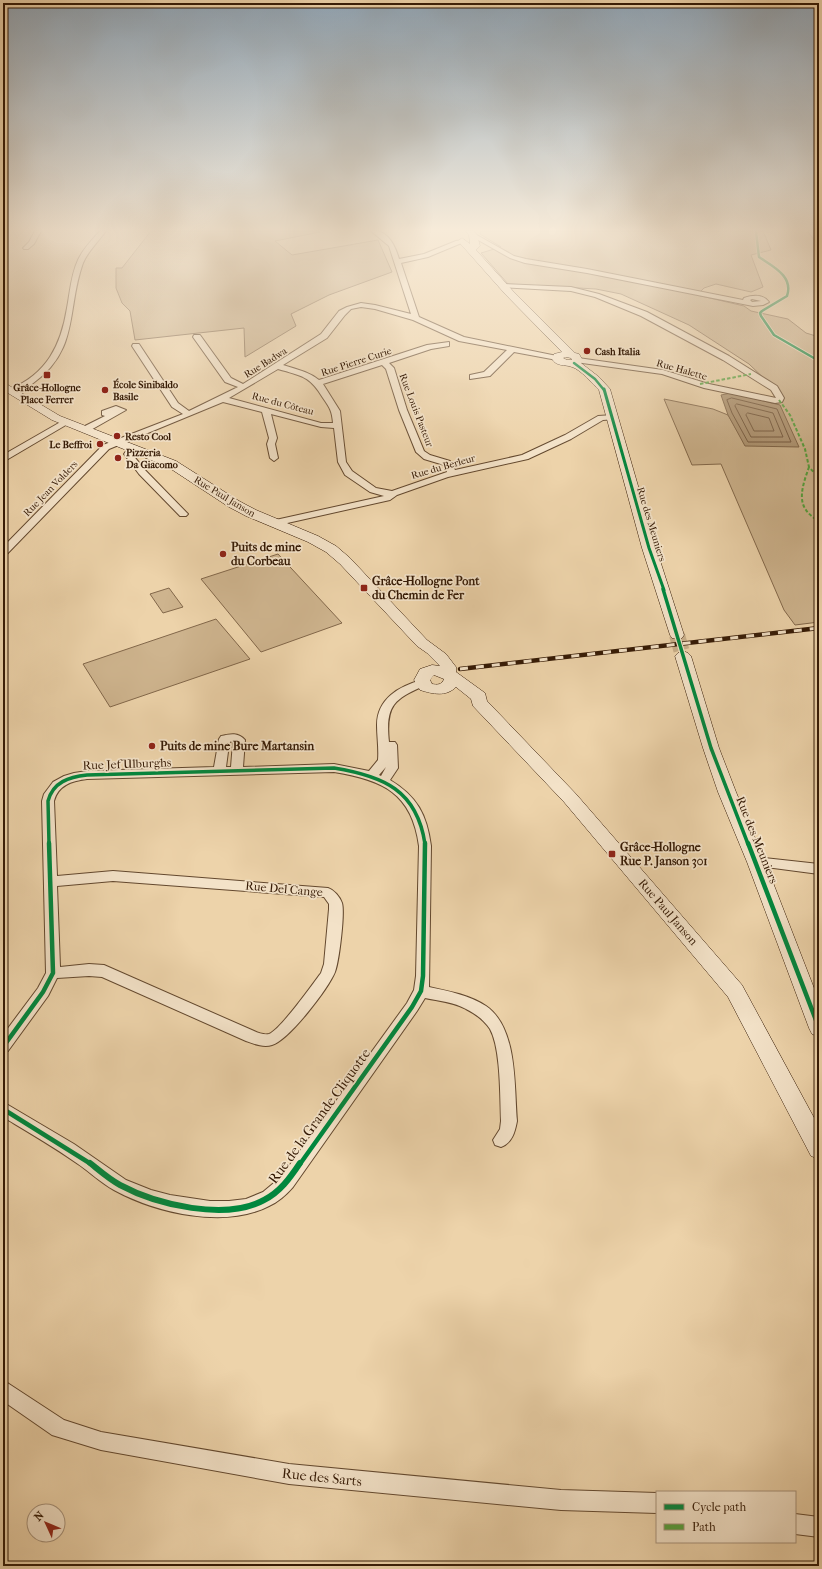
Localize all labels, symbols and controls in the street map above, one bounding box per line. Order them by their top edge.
street label: Rue Badwa [242,345,289,381]
street label: Rue Pierre Curie [319,345,393,379]
marker: Cash Italia [582,346,592,356]
place label: Cash Italia [595,346,640,358]
street label: Rue Halette [655,357,708,383]
marker: Grâce-Hollogne Place Ferrer [42,370,52,380]
street label: Rue Louis Pasteur [396,372,436,450]
place label: École Sinibaldo Basile [113,378,178,403]
place label: Grâce-Hollogne Place Ferrer [13,382,81,406]
marker: École Sinibaldo Basile [100,385,110,395]
street label: Rue du Côteau [250,390,315,418]
marker: Resto Cool [112,431,122,441]
place label: Resto Cool [125,431,171,443]
place label: Le Beffroi [49,439,93,451]
marker: Le Beffroi [95,439,105,449]
place label: Pizzeria Da Giacomo [125,447,178,471]
street label: Rue du Berleur [410,452,477,482]
marker: Pizzeria Da Giacomo [113,453,123,463]
street label: Rue Jean Volders [21,458,81,519]
street label: Rue Paul Janson [192,474,257,520]
street label: Rue des Meuniers [634,486,668,563]
place label: Puits de mine du Corbeau [231,540,301,568]
marker: Puits de mine du Corbeau [218,549,228,559]
place label: Grâce-Hollogne Pont du Chemin de Fer [372,574,480,602]
marker: Grâce-Hollogne Pont du Chemin de Fer [359,583,369,593]
place label: Puits de mine Bure Martansin [160,739,315,753]
marker: Puits de mine Bure Martansin [147,741,157,751]
street label: Rue Jef Ulburghs [82,755,172,773]
street label: Rue des Meuniers [733,794,781,886]
place label: Grâce-Hollogne Rue P. Janson 301 [620,840,708,869]
marker: Grâce-Hollogne Rue P. Janson 301 [607,849,617,859]
street label: Rue Paul Janson [635,876,701,948]
street label: Rue Del Cange [245,879,323,899]
street label: Rue de la Grande Cliquotte [265,1045,374,1187]
street label: Rue des Sarts [281,1465,363,1490]
legend [656,1491,796,1543]
text: Cycle path [692,1500,747,1514]
north arrow [26,1503,66,1543]
text: N [32,1508,47,1524]
text: Path [692,1520,716,1534]

